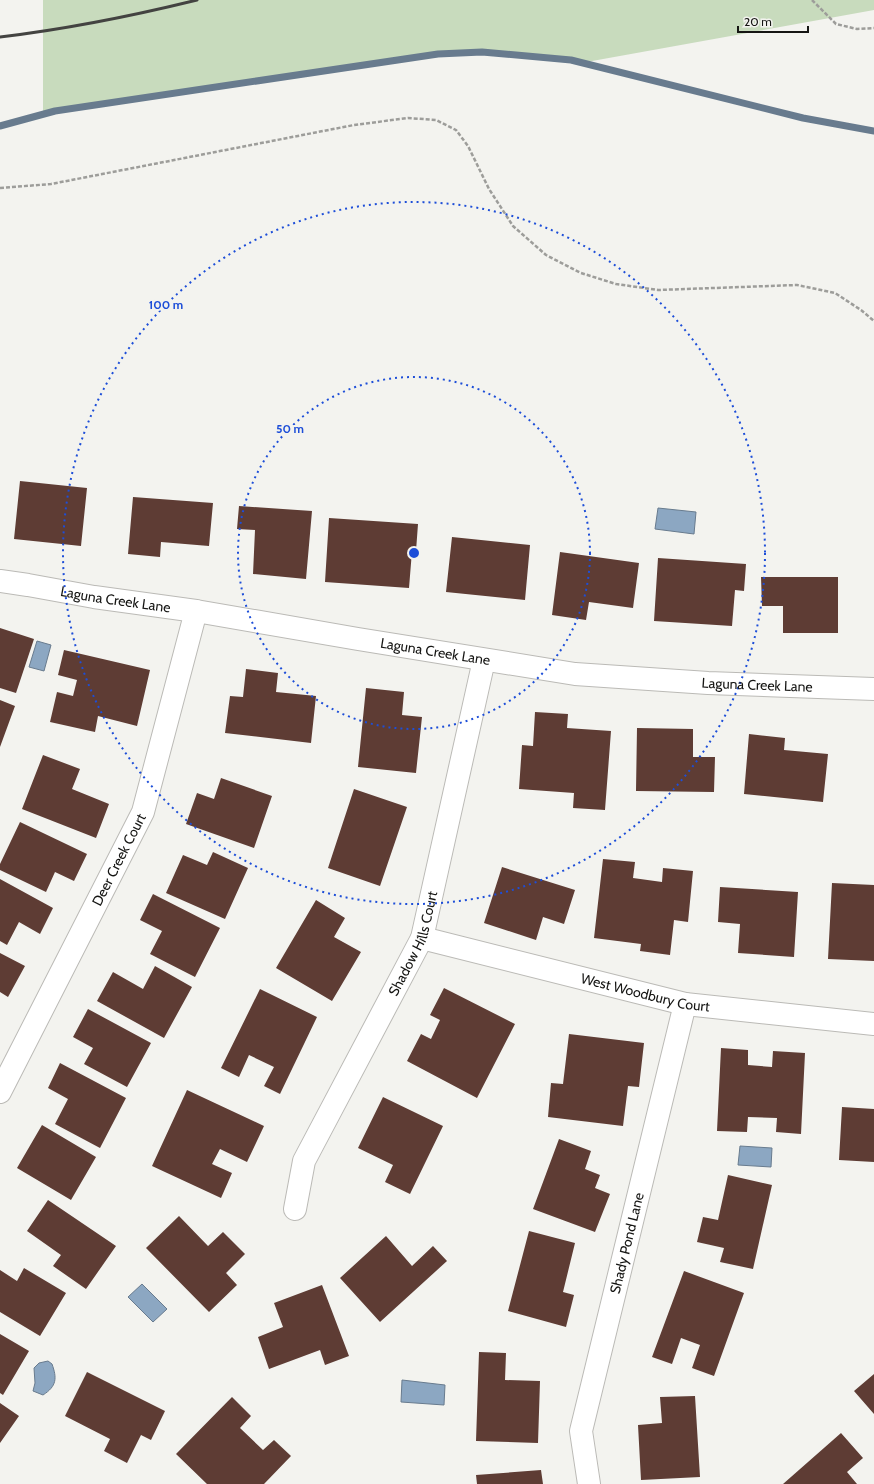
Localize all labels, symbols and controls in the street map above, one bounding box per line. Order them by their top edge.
scale bar [738,8,808,34]
text: 20 m [744,14,772,29]
text: 100 m [149,297,183,312]
text: 50 m [276,421,304,436]
centre of rings [407,546,421,560]
street label: Laguna Creek Lane [59,582,172,616]
street label: Laguna Creek Lane [379,634,492,669]
street label: Laguna Creek Lane [701,674,813,696]
street label: Deer Creek Court [88,810,150,909]
street label: Shadow Hills Court [384,889,441,999]
street label: West Woodbury Court [579,969,711,1016]
street label: Shady Pond Lane [606,1191,648,1295]

